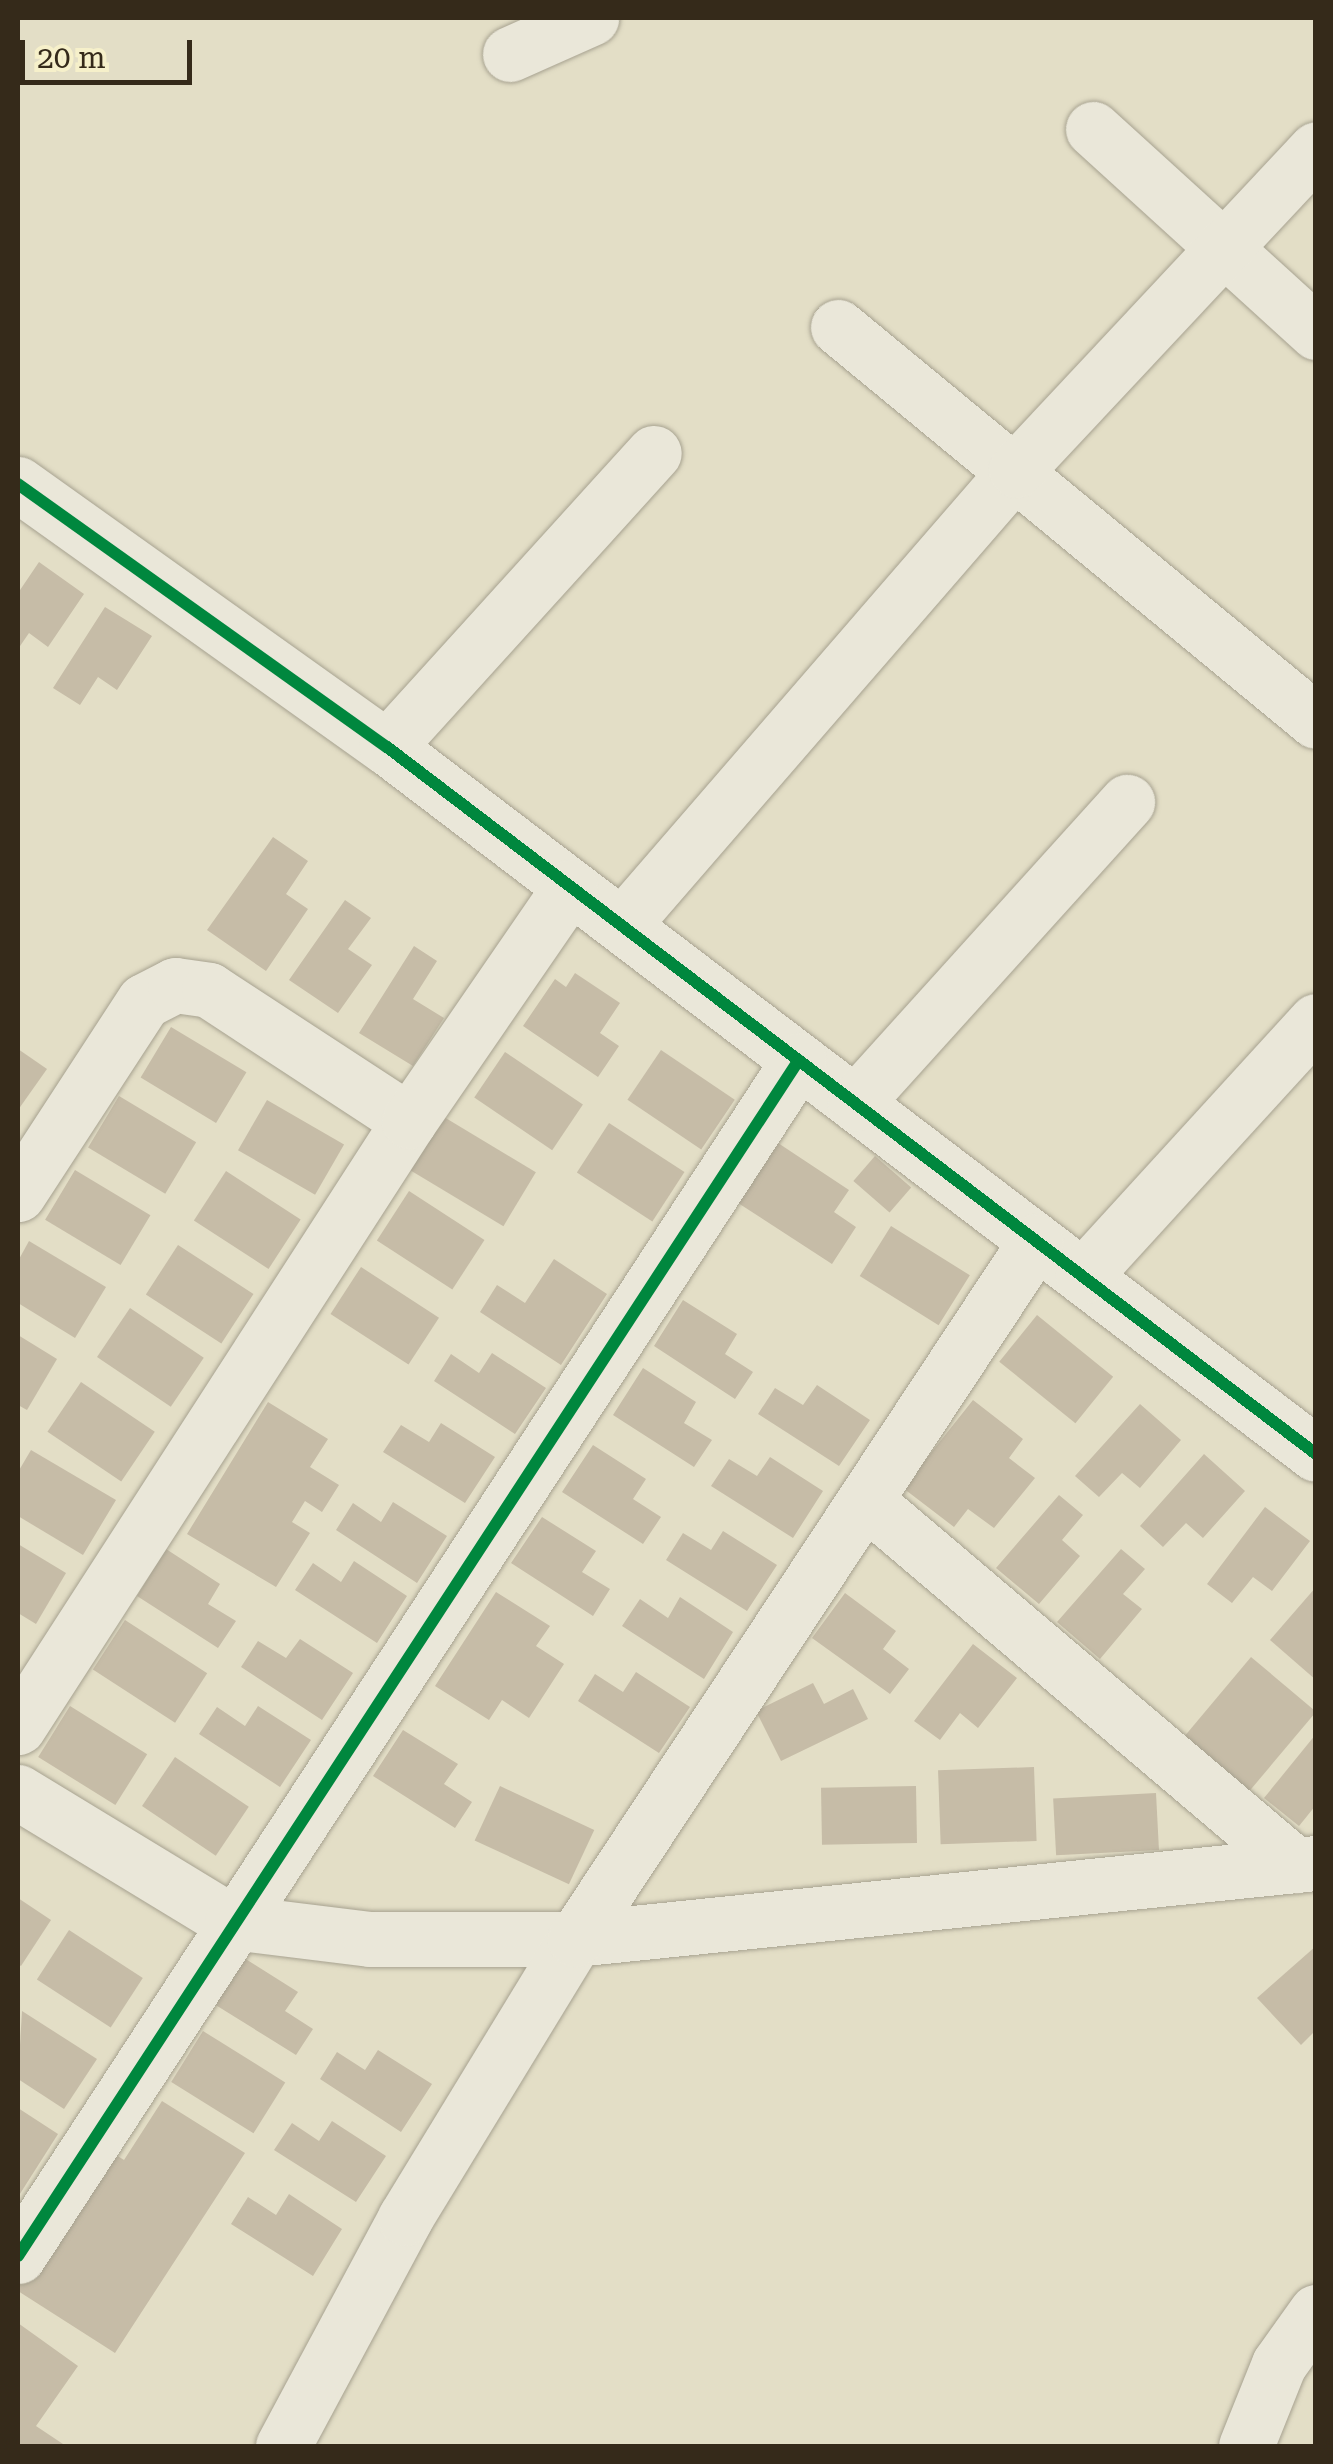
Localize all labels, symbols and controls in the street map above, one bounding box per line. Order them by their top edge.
scale bar [25,20,198,82]
text: 20 m [37,40,106,75]

